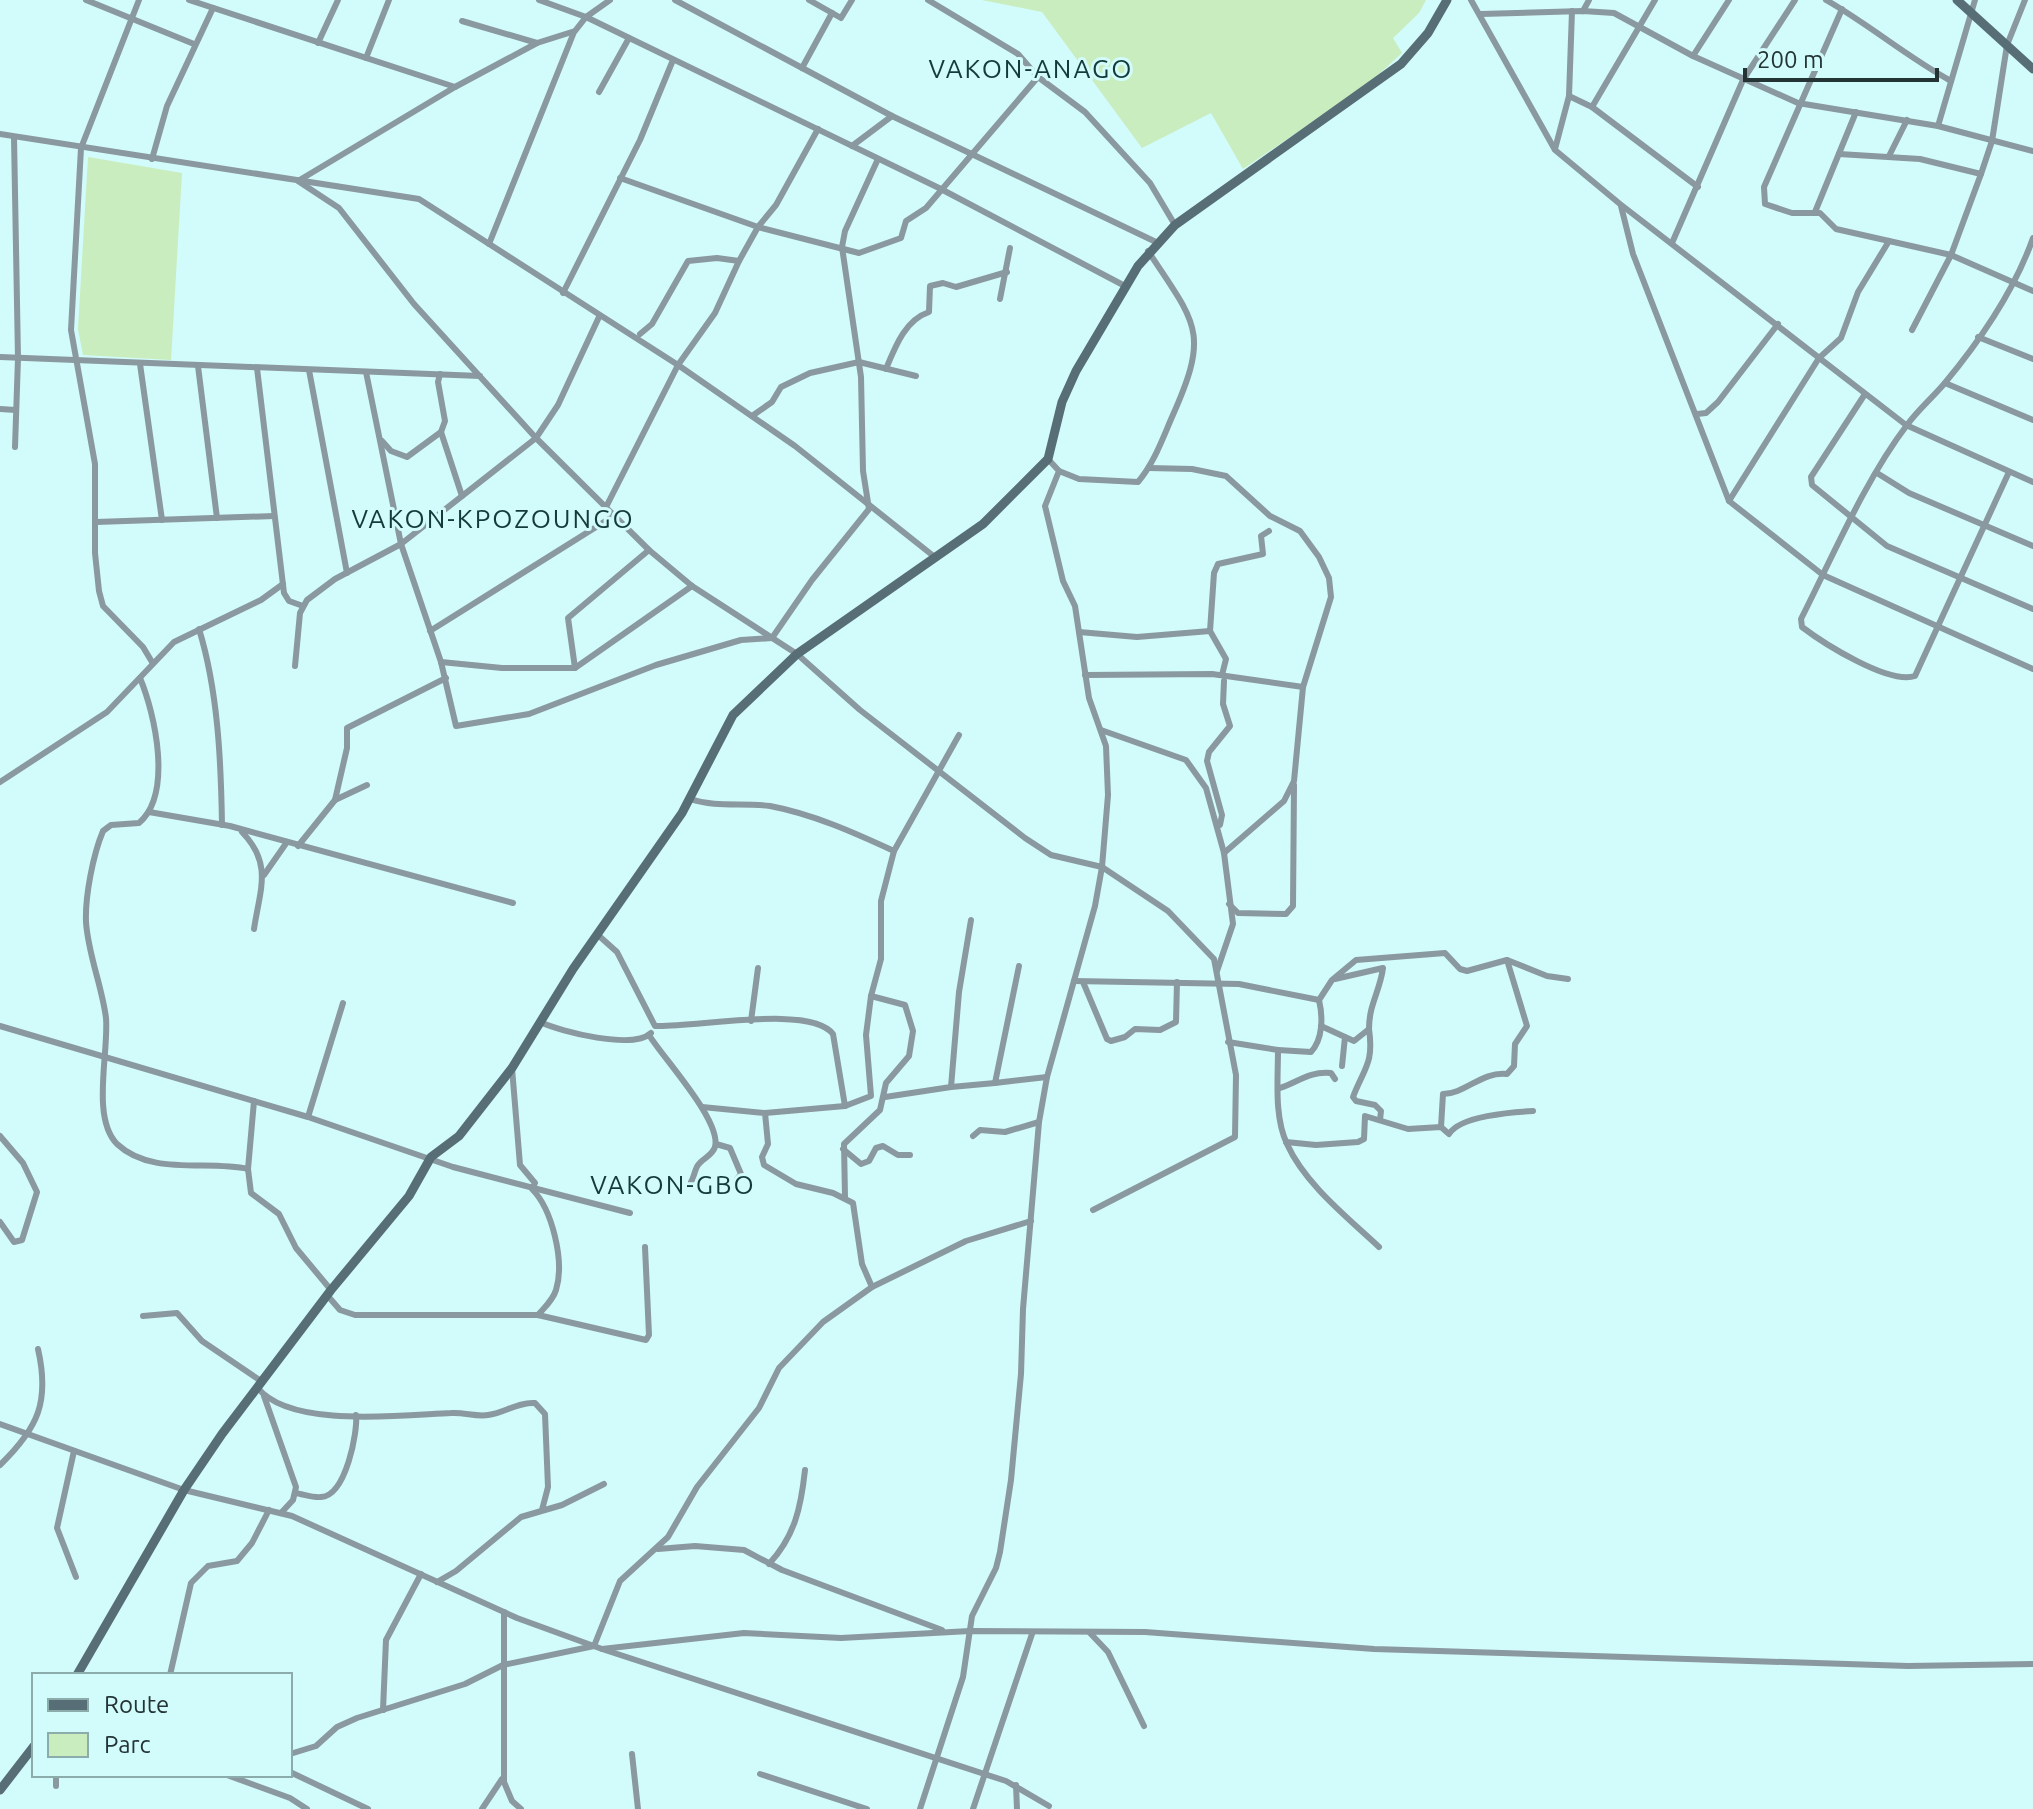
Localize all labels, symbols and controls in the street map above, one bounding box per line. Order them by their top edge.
scale bar [1745,32,1937,82]
text: 200 m [1757,46,1824,73]
district label: VAKON-ANAGO [929,54,1133,83]
district label: VAKON-KPOZOUNGO [351,504,635,533]
district label: VAKON-GBO [590,1170,756,1199]
legend [32,1673,292,1777]
text: Route [104,1691,169,1718]
text: Parc [104,1731,151,1758]

